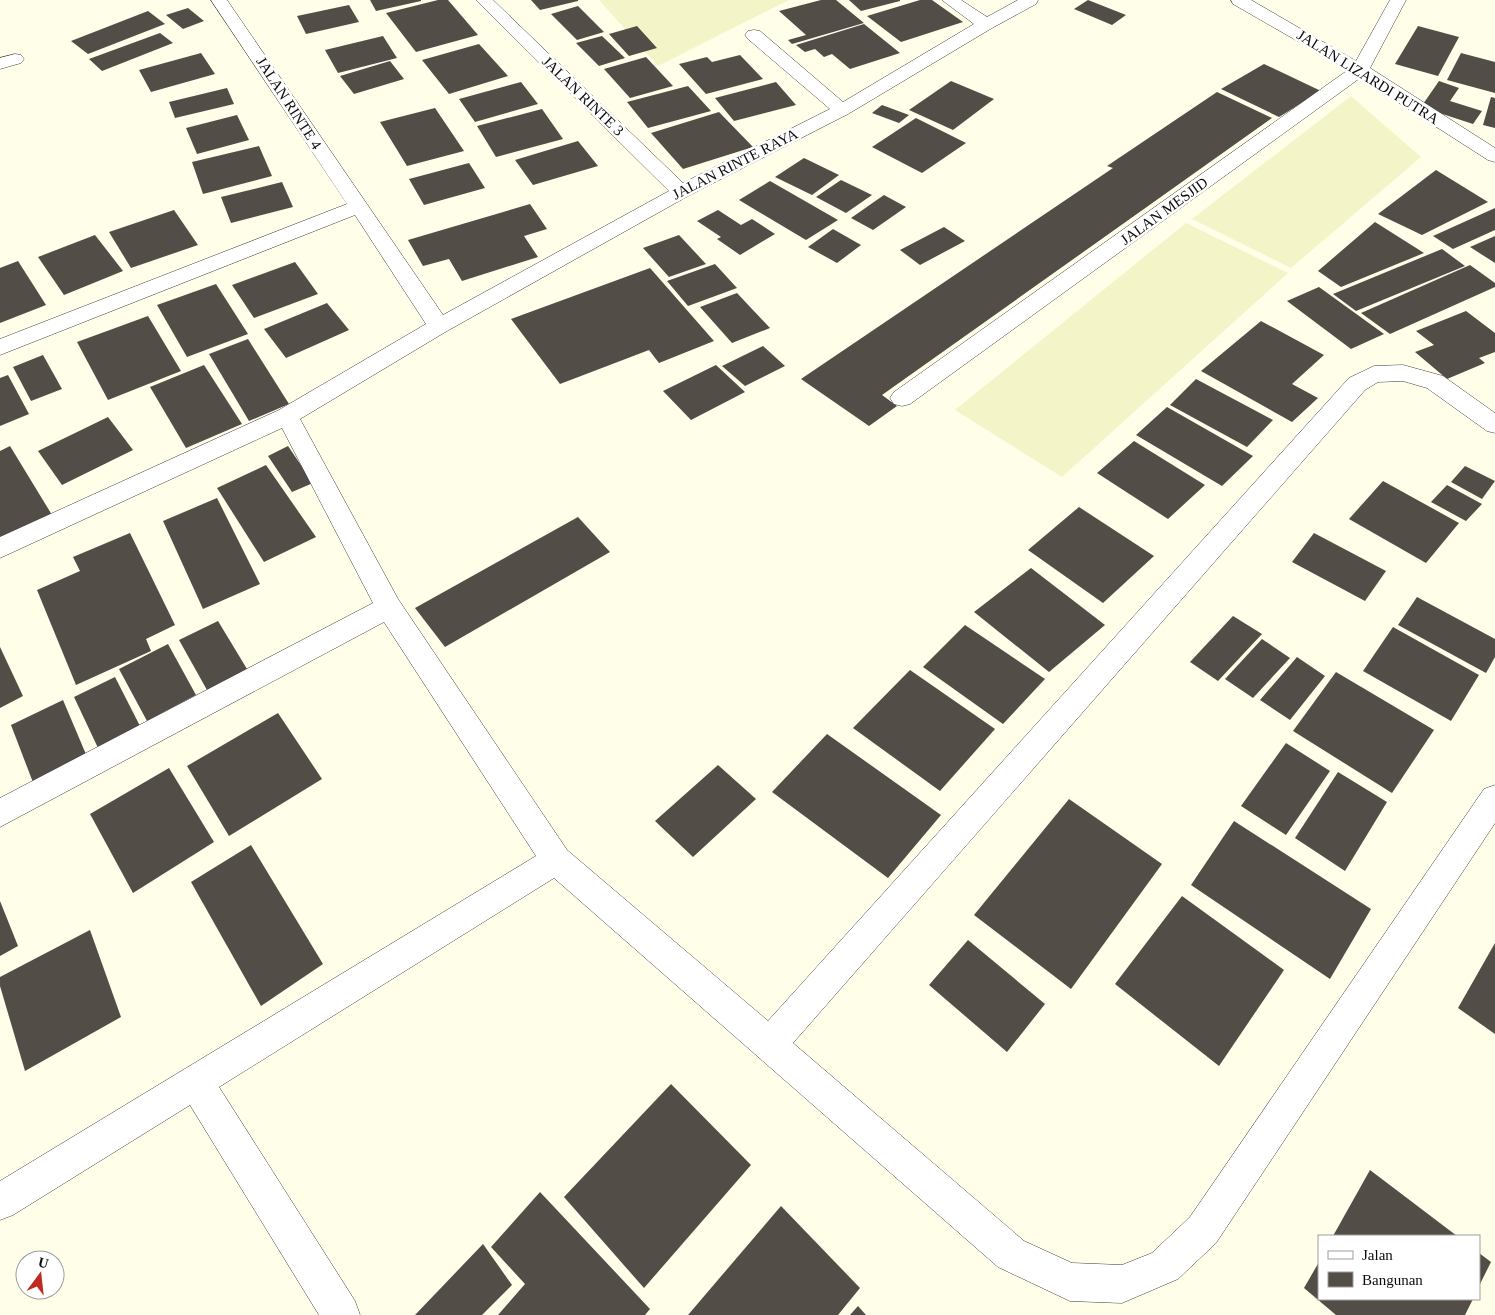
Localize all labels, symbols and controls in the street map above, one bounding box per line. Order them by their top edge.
street label: JALAN LIZARDI PUTRA [1294,27,1442,127]
street label: JALAN RINTE 3 [539,53,627,139]
street label: JALAN RINTE 4 [253,54,325,153]
street label: JALAN RINTE RAYA [670,125,801,203]
street label: JALAN MESJID [1117,174,1211,248]
legend [1318,1235,1480,1300]
text: Jalan [1362,1247,1393,1263]
north arrow [15,1250,65,1300]
text: U [36,1254,50,1271]
text: Bangunan [1362,1272,1423,1288]

